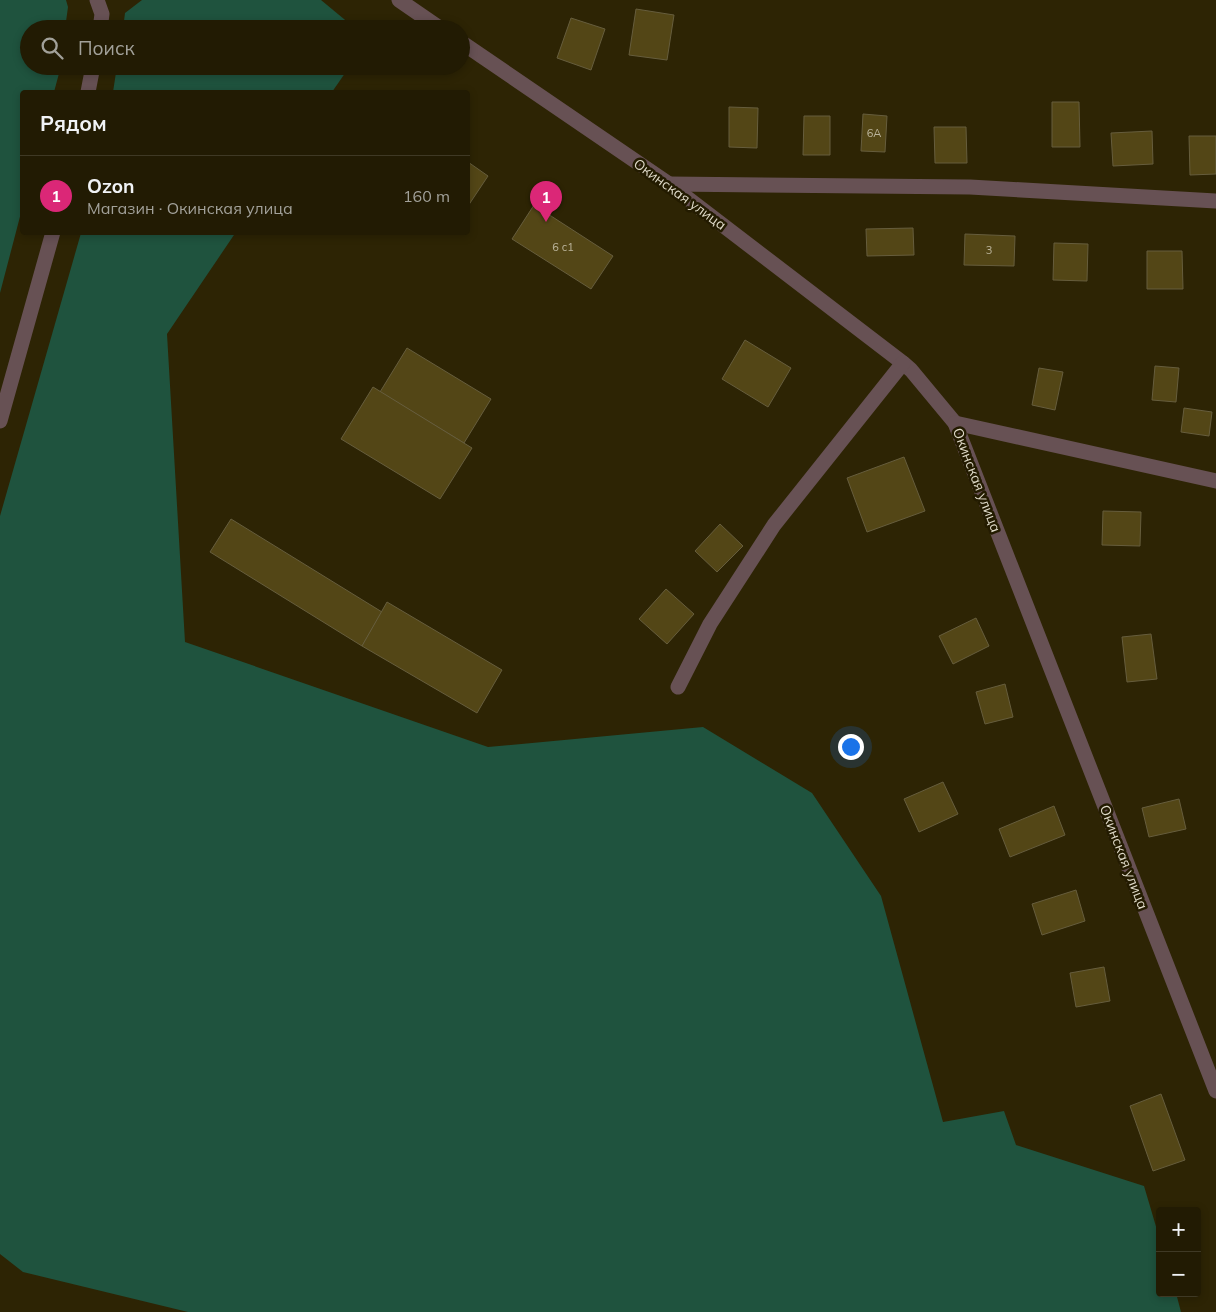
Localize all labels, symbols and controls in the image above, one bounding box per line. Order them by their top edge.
search box [20,20,470,75]
icon: search [38,34,66,62]
text: Поиск [78,36,135,60]
text: Рядом [40,110,107,136]
house number: 6А [867,126,881,140]
street label: Окинская улица [630,154,730,234]
text: Ozon [87,174,134,198]
pin: 1 [530,181,562,222]
text: 1 [51,186,61,206]
text: 160 m [403,186,450,206]
text: Магазин · Окинская улица [87,198,293,218]
house number: 6 с1 [552,240,574,254]
house number: 3 [986,243,992,257]
street label: Окинская улица [949,425,1005,535]
your location [838,734,864,760]
street label: Окинская улица [1096,802,1152,912]
map controls [1156,1207,1201,1297]
button: + [1156,1207,1201,1252]
button: − [1156,1252,1201,1297]

